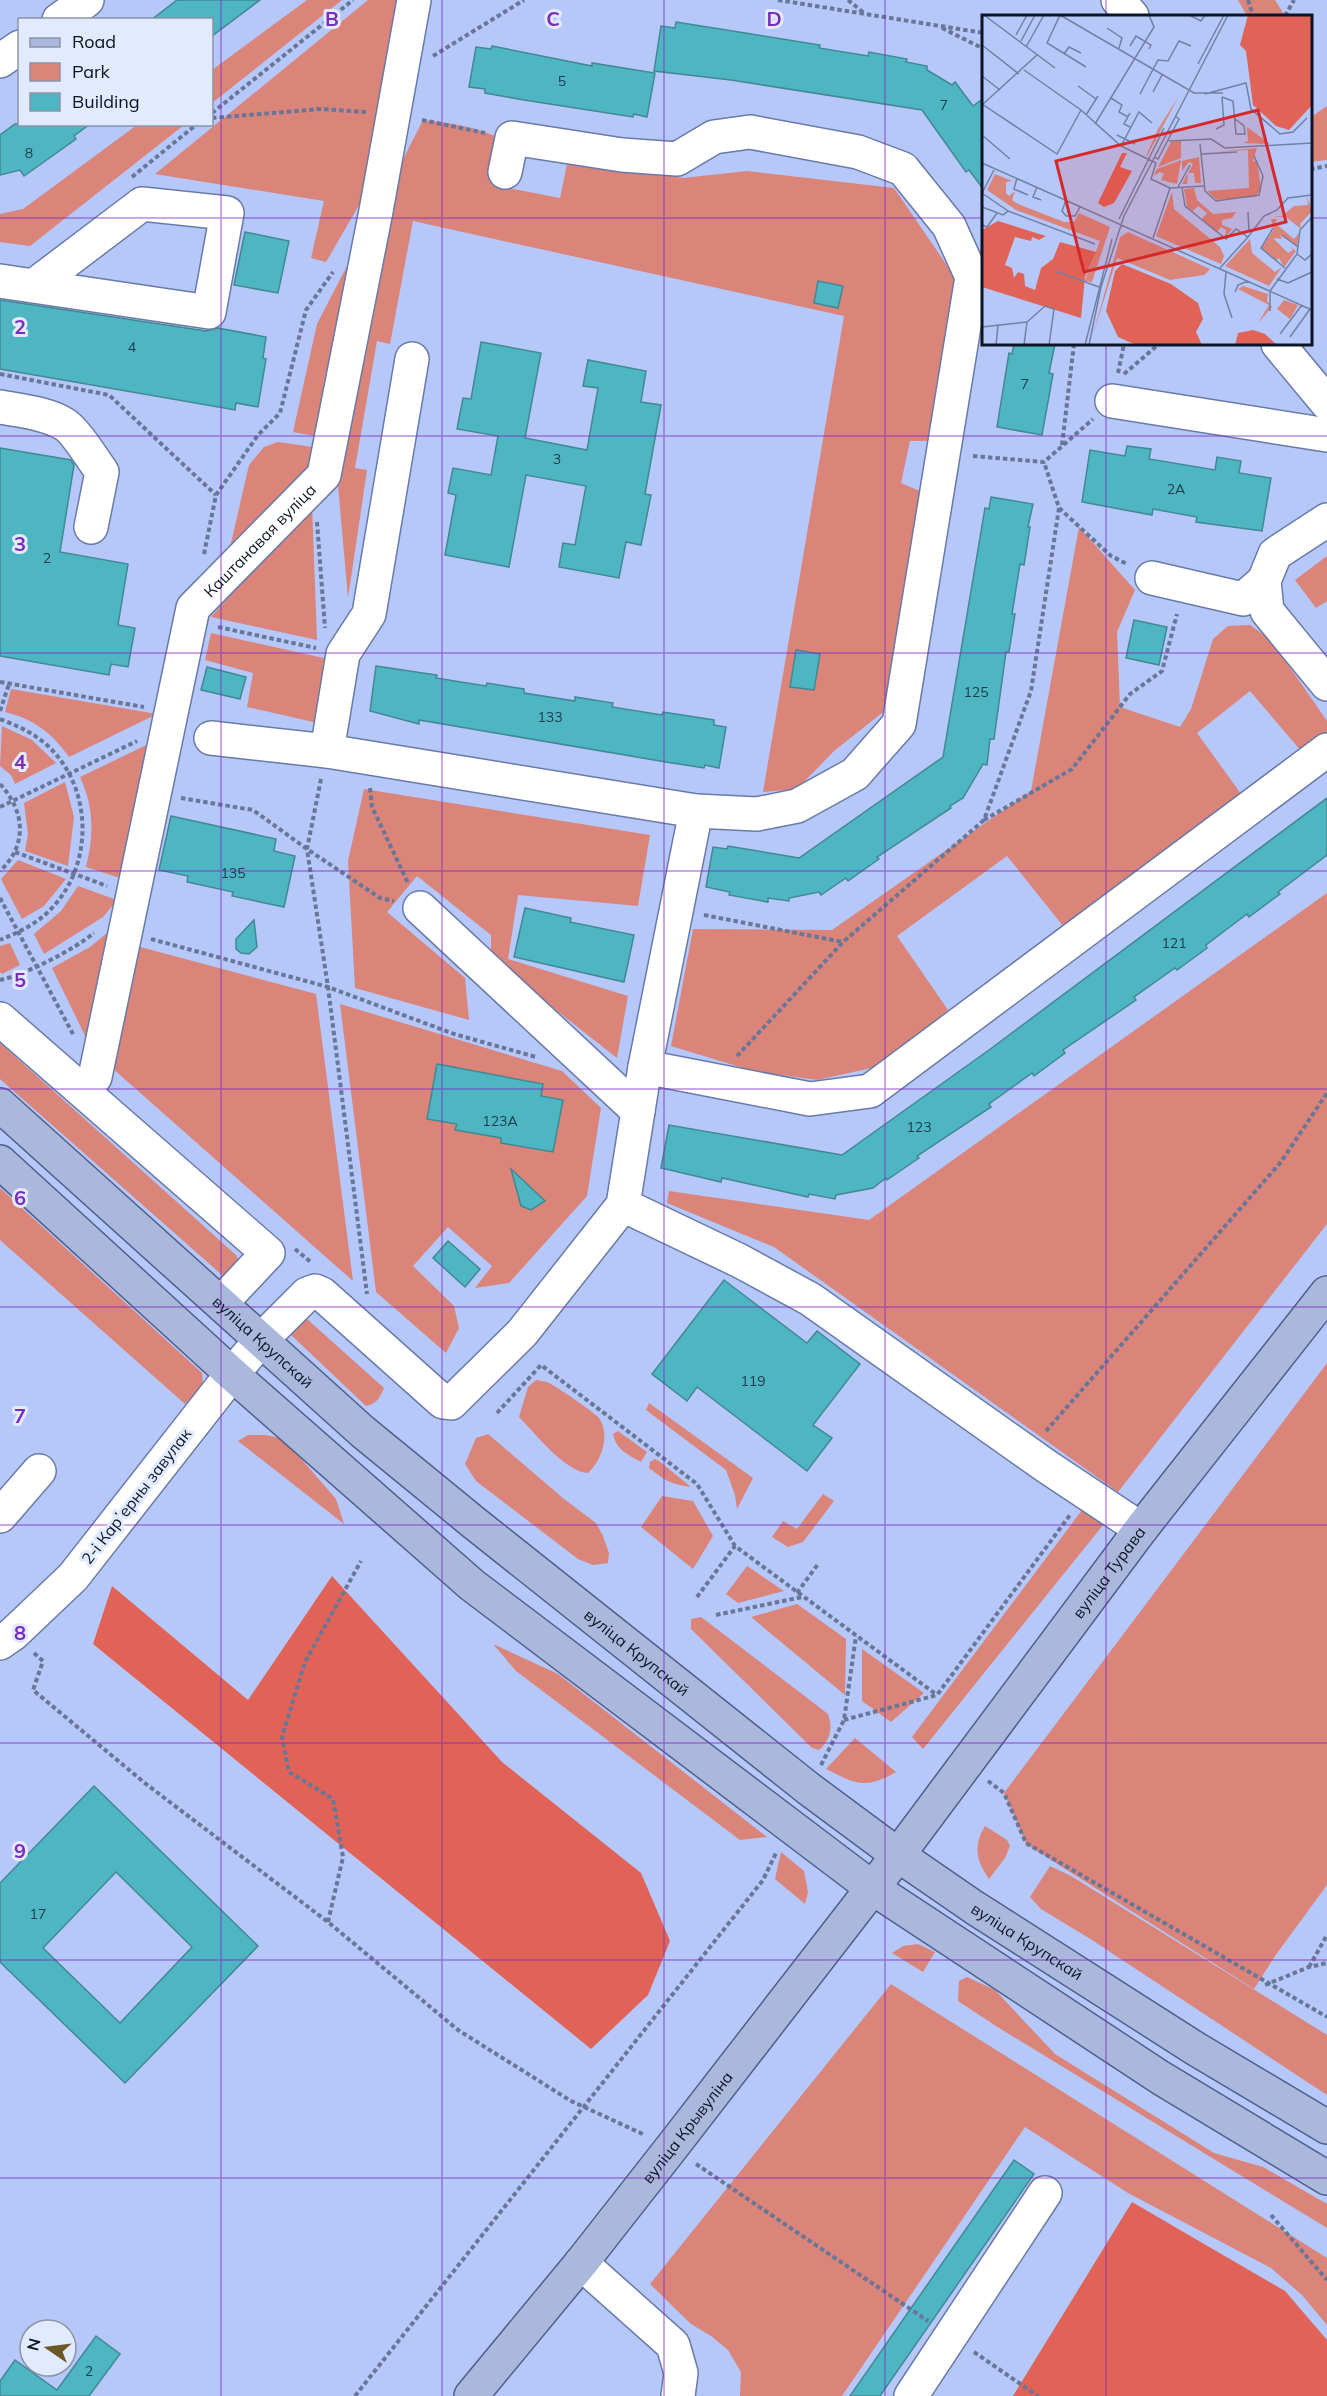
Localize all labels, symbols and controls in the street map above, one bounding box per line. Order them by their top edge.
text: B [325,6,339,31]
text: C [546,6,560,31]
text: D [766,6,782,31]
inset map [982,15,1312,345]
legend [18,18,213,126]
text: Road [72,30,116,53]
text: Park [72,60,111,83]
house number: 5 [558,72,566,90]
text: Building [72,90,140,113]
house number: 7 [940,96,948,114]
house number: 8 [25,144,33,162]
text: 2 [14,314,26,339]
house number: 4 [128,338,137,356]
house number: 7 [1021,375,1029,393]
house number: 3 [553,450,561,468]
street label: Каштанавая вуліца [199,479,320,601]
house number: 2А [1167,480,1186,498]
text: 3 [14,531,26,556]
house number: 2 [43,549,51,567]
house number: 125 [963,683,989,701]
house number: 133 [537,708,563,726]
text: 4 [14,749,26,774]
house number: 135 [220,864,246,882]
house number: 121 [1161,934,1187,952]
text: 5 [14,967,26,992]
house number: 123А [482,1112,518,1130]
house number: 123 [906,1118,932,1136]
text: 6 [14,1185,26,1210]
street label: вуліца Крупскай [209,1291,317,1392]
house number: 119 [740,1372,766,1390]
text: 7 [14,1403,26,1428]
street label: 2-і Карʼерны завулак [77,1424,195,1568]
street label: вуліца Турава [1068,1522,1150,1622]
street label: вуліца Крупскай [580,1604,693,1700]
text: 8 [14,1620,26,1645]
text: 9 [14,1838,26,1863]
street label: вуліца Крупскай [968,1898,1087,1984]
house number: 17 [30,1905,46,1923]
street label: вуліца Крывуліна [637,2067,737,2187]
north arrow [18,2318,78,2378]
text: N [22,2336,45,2353]
house number: 2 [85,2362,93,2380]

